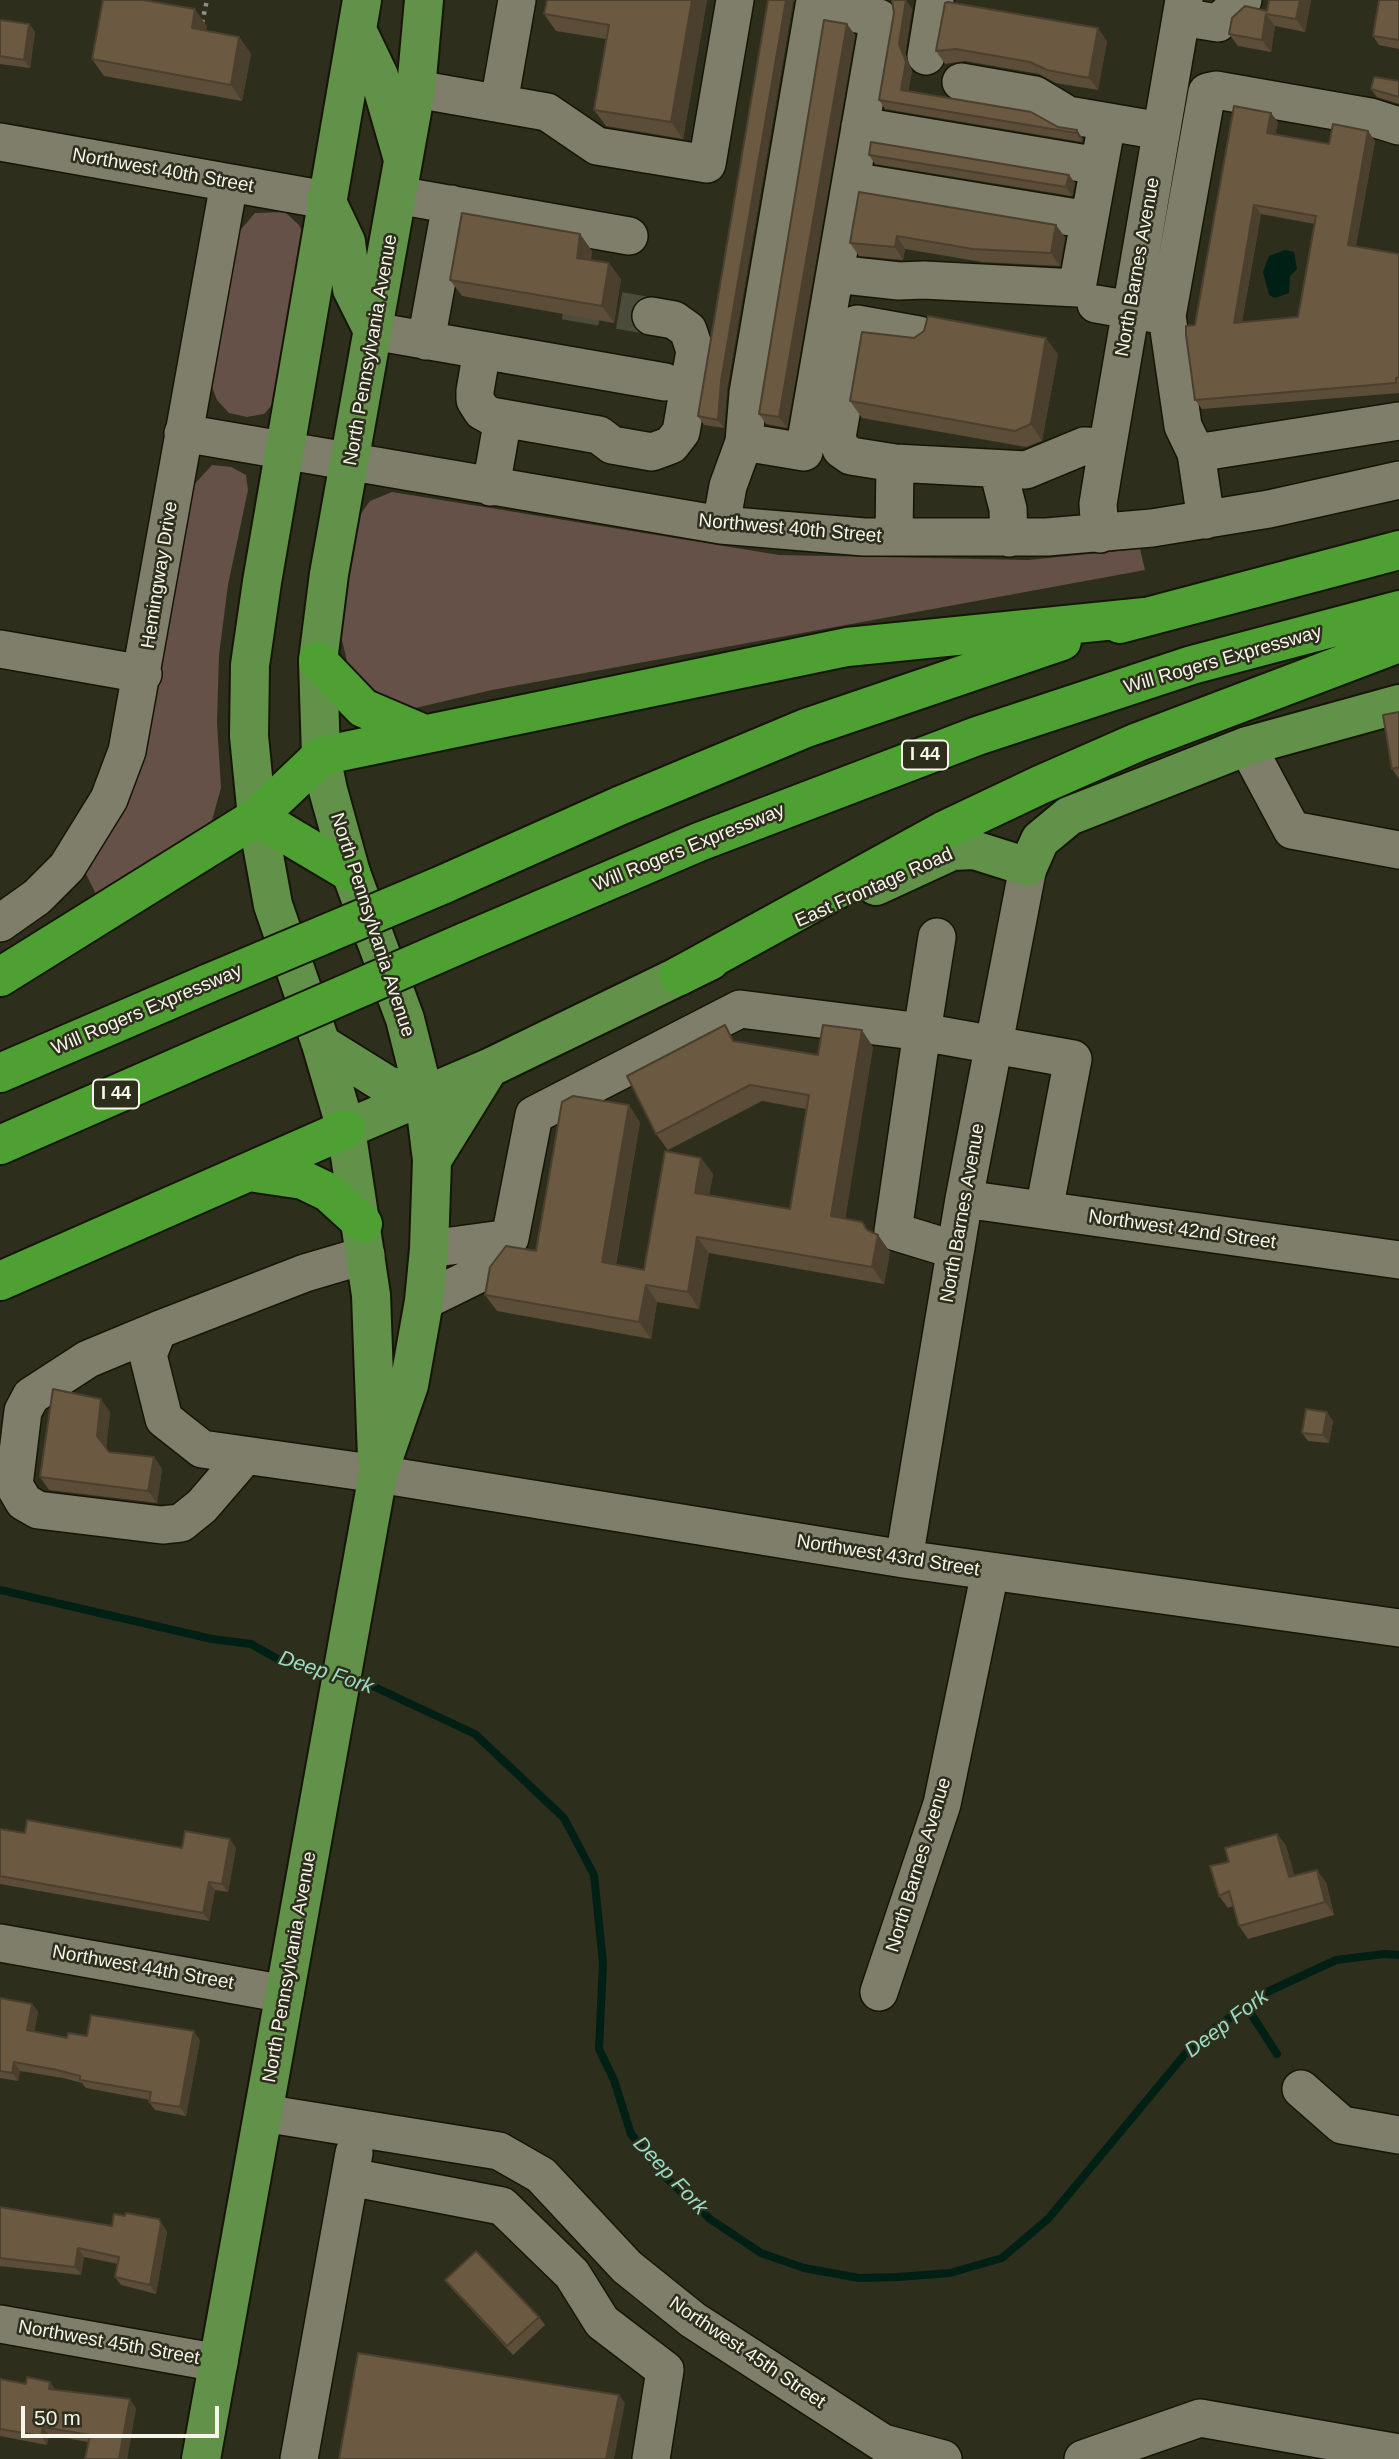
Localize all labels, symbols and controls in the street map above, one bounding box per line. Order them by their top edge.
street label: Northwest 40th Street [71,144,255,198]
street label: North Barnes Avenue [1111,176,1165,358]
street label: North Pennsylvania Avenue [339,233,403,467]
street label: Hemingway Drive [137,500,183,650]
street label: Northwest 40th Street [697,510,883,548]
street label: Will Rogers Expressway [1121,621,1325,699]
road number: I 44 [902,740,948,770]
street label: Will Rogers Expressway [590,799,788,897]
street label: North Pennsylvania Avenue [325,810,419,1040]
street label: East Frontage Road [792,843,956,933]
street label: Will Rogers Expressway [48,959,246,1061]
road number: I 44 [93,1079,139,1108]
street label: North Barnes Avenue [936,1122,990,1304]
street label: Northwest 42nd Street [1087,1206,1277,1254]
street label: Northwest 43rd Street [795,1530,981,1582]
water label: Deep Fork [275,1646,377,1700]
street label: North Barnes Avenue [882,1775,956,1955]
street label: North Pennsylvania Avenue [258,1850,322,2084]
street label: Northwest 44th Street [51,1941,235,1995]
water label: Deep Fork [1180,1984,1274,2064]
water label: Deep Fork [627,2132,713,2220]
street label: Northwest 45th Street [664,2292,830,2414]
street label: Northwest 45th Street [17,2316,201,2370]
scale bar [24,2392,222,2436]
text: 50 m [34,2406,81,2429]

